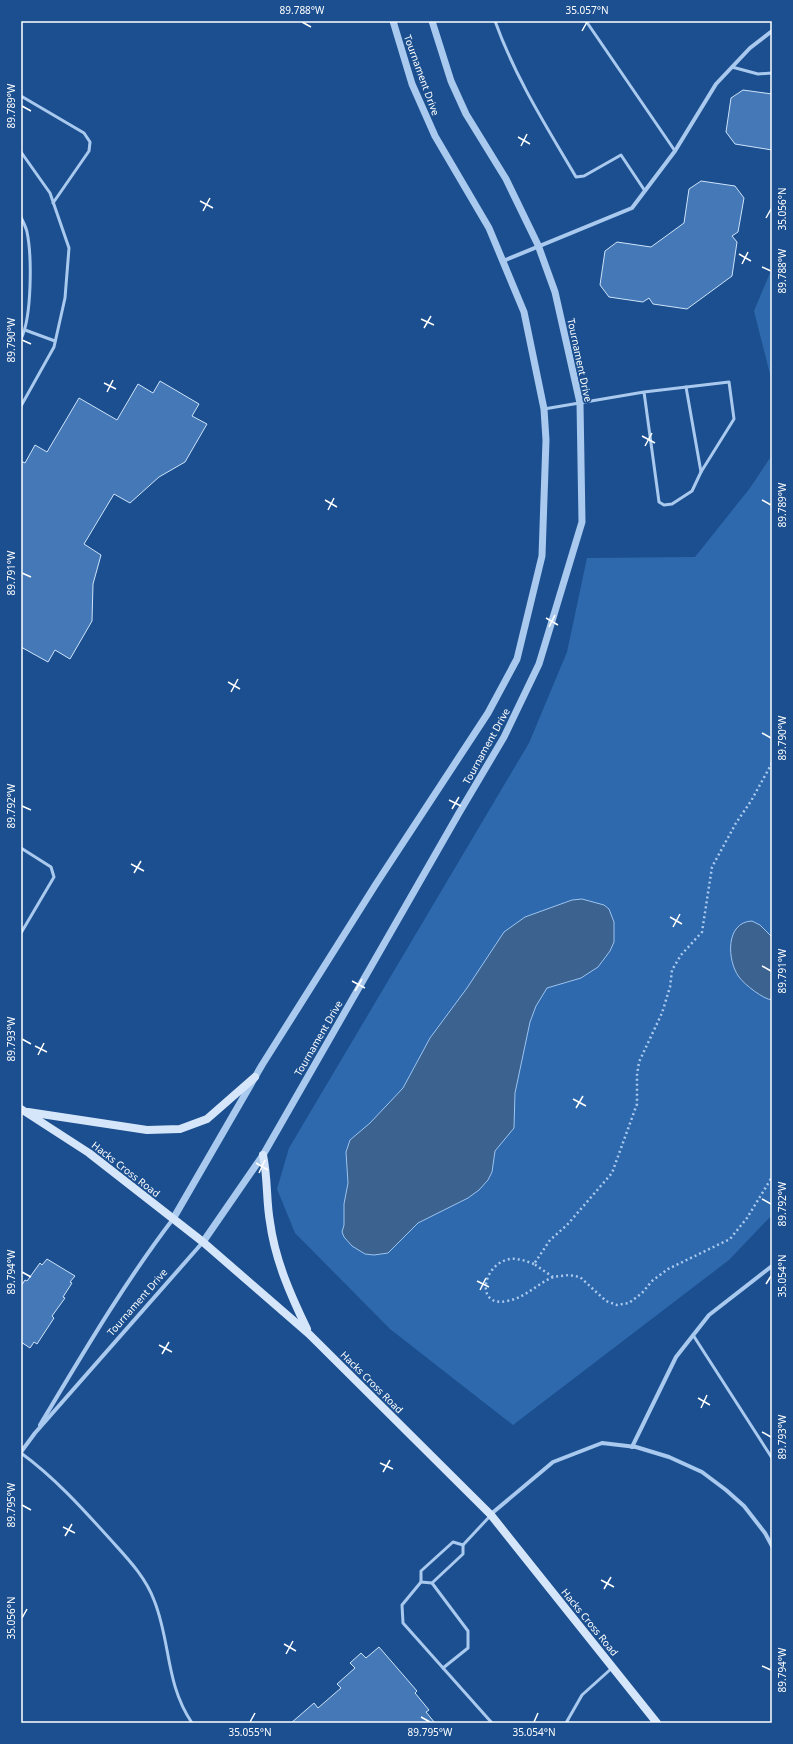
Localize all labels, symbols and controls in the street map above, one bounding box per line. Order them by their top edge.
text: 89.788°W [280,3,325,17]
text: 35.057°N [565,3,609,17]
street label: Tournament Drive [401,33,443,118]
text: 89.789°W [4,83,18,128]
text: 35.056°N [775,187,789,231]
text: 89.788°W [775,248,789,293]
text: 89.790°W [4,317,18,362]
street label: Tournament Drive [564,317,596,403]
text: 89.789°W [775,482,789,527]
text: 89.791°W [4,550,18,595]
street label: Tournament Drive [459,705,513,787]
text: 89.790°W [775,715,789,760]
text: 89.792°W [4,783,18,828]
text: 89.791°W [775,948,789,993]
street label: Tournament Drive [291,997,346,1078]
text: 89.793°W [4,1016,18,1061]
street label: Hacks Cross Road [89,1138,163,1200]
text: 89.792°W [775,1181,789,1226]
text: 89.794°W [4,1249,18,1294]
text: 35.054°N [775,1254,789,1298]
street label: Tournament Drive [104,1265,170,1339]
street label: Hacks Cross Road [338,1348,406,1416]
text: 89.793°W [775,1414,789,1459]
text: 89.795°W [4,1482,18,1527]
street label: Hacks Cross Road [558,1585,622,1659]
text: 35.056°N [4,1596,18,1640]
text: 89.794°W [775,1647,789,1692]
text: 35.055°N [228,1725,272,1739]
text: 89.795°W [408,1725,453,1739]
text: 35.054°N [512,1725,556,1739]

